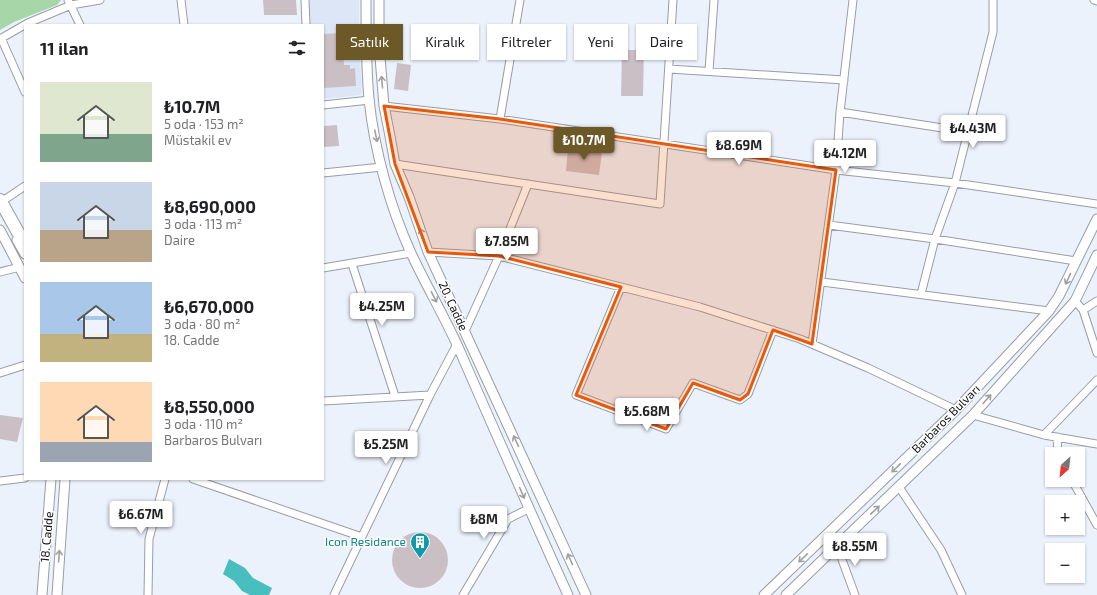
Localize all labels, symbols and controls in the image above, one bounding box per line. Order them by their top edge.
chip: Satılık [336,24,403,60]
chip: Kiralık [411,24,479,60]
chip: Filtreler [487,24,566,60]
chip: Yeni [574,24,628,60]
chip: Daire [636,24,697,60]
icon: filters [286,37,308,59]
text: 11 ilan [40,38,89,58]
one-way arrow [379,76,386,89]
text: ₺10.7M [164,96,220,116]
icon: home [72,98,120,146]
pin: ₺4.43M [940,115,1006,149]
text: 5 oda · 153 m² [164,116,244,132]
text: ₺4.43M [950,120,996,136]
pin: ₺10.7M [551,127,617,161]
one-way arrow [372,130,380,143]
text: Müstakil ev [164,132,232,148]
text: ₺10.7M [562,132,606,148]
pin: ₺8.69M [706,132,772,166]
text: ₺8.69M [716,137,762,153]
pin: ₺4.12M [812,140,878,174]
text: ₺4.12M [823,145,867,161]
text: ₺8,690,000 [164,196,256,216]
icon: home [72,198,120,246]
text: 3 oda · 113 m² [164,216,242,232]
one-way arrow [417,228,425,240]
pin: ₺7.85M [474,228,540,262]
text: Daire [164,232,195,248]
text: ₺7.85M [485,233,529,249]
one-way arrow [1064,273,1071,285]
street label: 20. Cadde [436,279,471,333]
one-way arrow [431,291,438,303]
pin: ₺4.25M [349,293,415,327]
text: ₺6,670,000 [164,296,254,316]
icon: home [72,298,120,346]
text: ₺4.25M [359,298,405,314]
text: 3 oda · 80 m² [164,316,240,332]
text: 18. Cadde [164,332,219,348]
street label: Barbaros Bulvarı [908,381,982,455]
one-way arrow [982,394,992,404]
text: ₺8,550,000 [164,396,255,416]
icon: home [72,398,120,446]
pin: ₺5.68M [614,398,680,432]
text: ₺5.68M [624,403,670,419]
text: 3 oda · 110 m² [164,416,243,432]
pin: ₺5.25M [353,431,419,465]
text: Barbaros Bulvarı [164,432,262,448]
text: ₺5.25M [364,436,408,452]
one-way arrow [512,436,519,448]
north arrow [1045,447,1085,487]
map controls [1045,447,1085,583]
one-way arrow [891,463,901,473]
one-way arrow [518,486,526,498]
button: + [1045,495,1085,535]
pin: ₺6.67M [108,501,174,535]
text: ₺6.67M [118,506,164,522]
pin: ₺8M [465,506,503,540]
one-way arrow [869,506,879,515]
street label: 18. Cadde [37,511,55,563]
text: ₺8M [470,511,498,527]
building icon: Icon Residance [409,531,431,559]
pin: ₺8.55M [822,533,888,567]
place label: Icon Residance [325,534,406,548]
text: ₺8.55M [832,538,878,554]
button: − [1045,543,1085,583]
one-way arrow [56,550,63,563]
one-way arrow [798,553,808,563]
one-way arrow [566,554,573,566]

